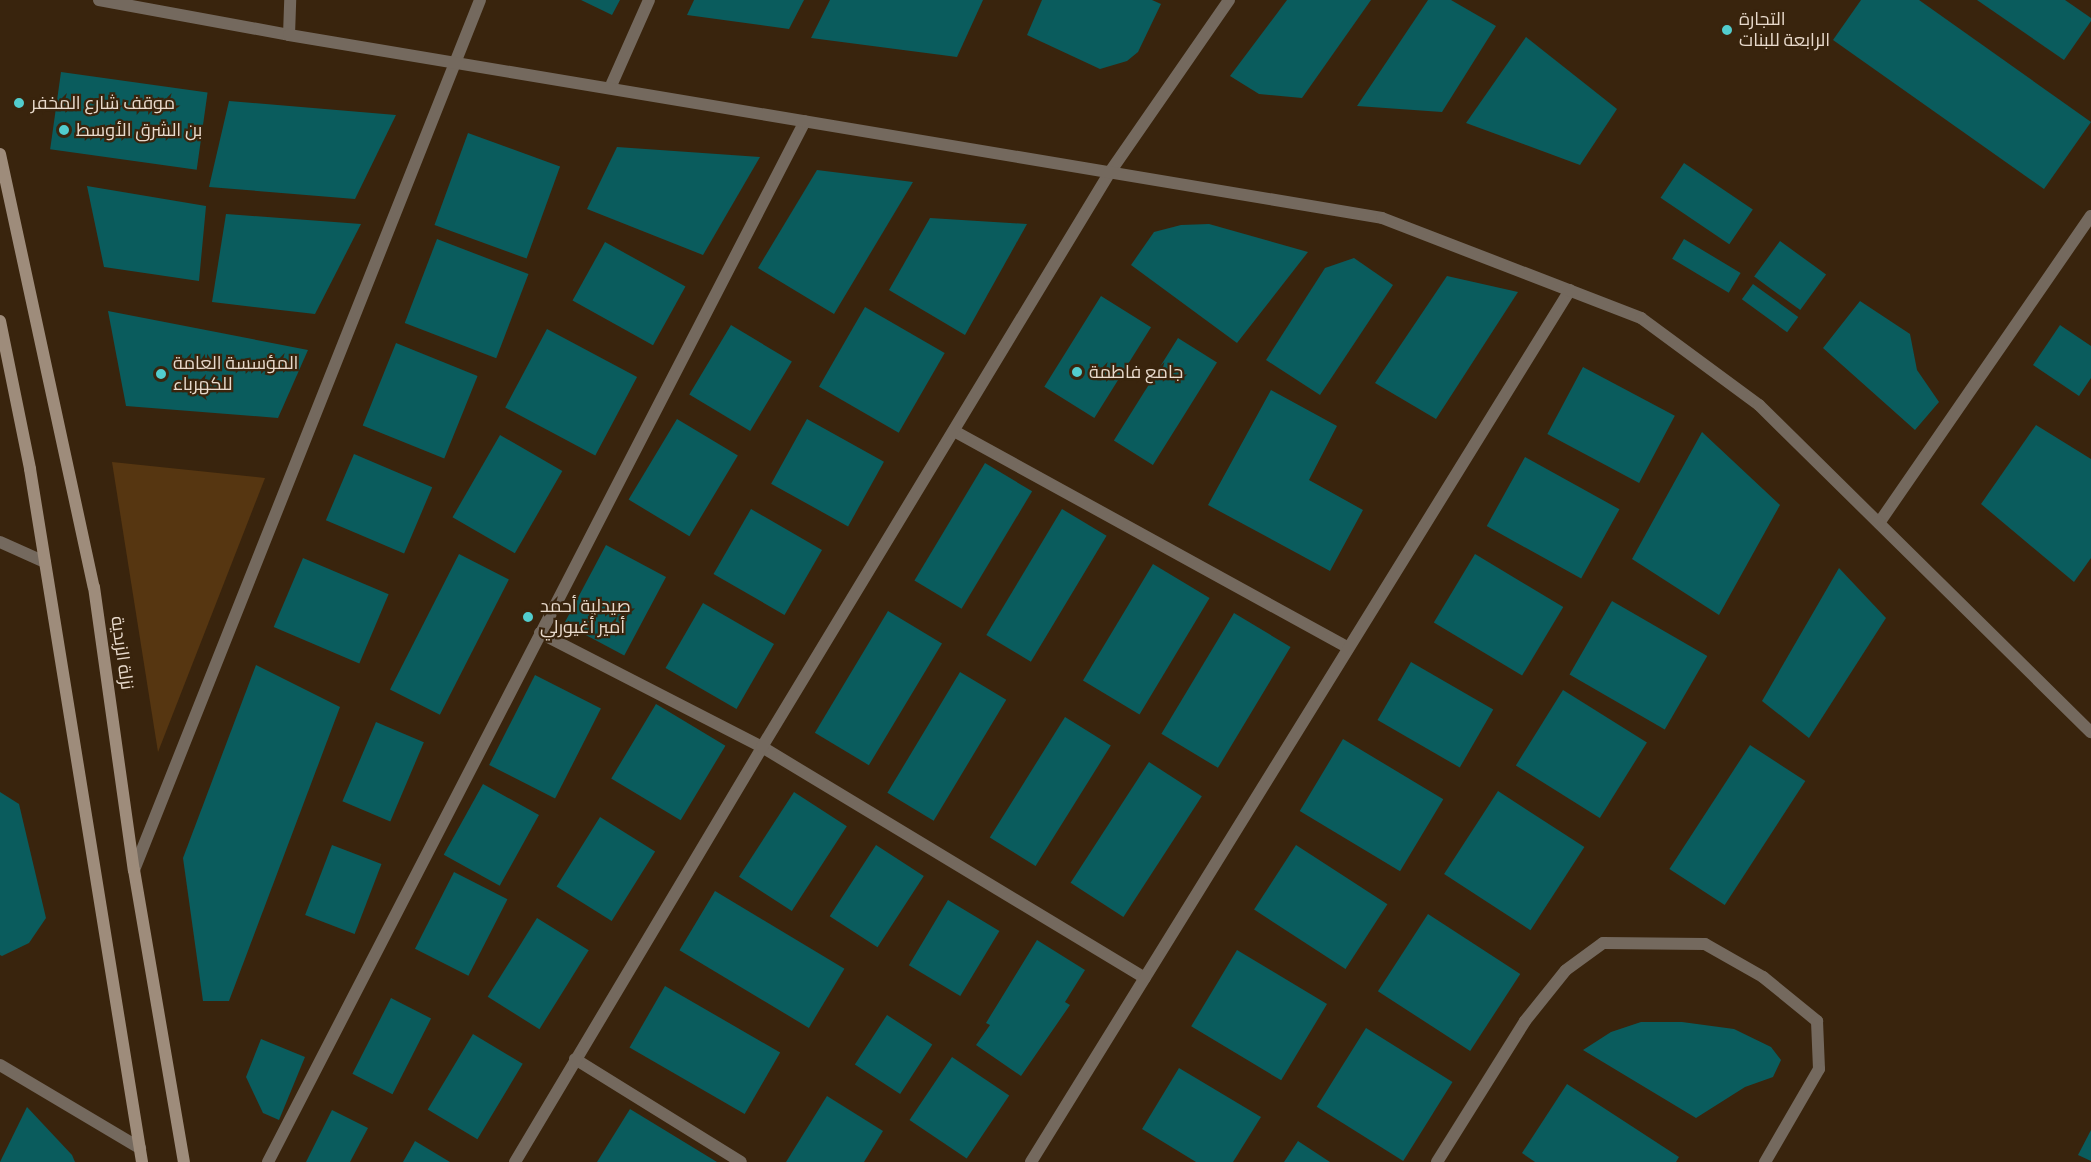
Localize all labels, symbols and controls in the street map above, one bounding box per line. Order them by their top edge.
place label: التجارة الرابعة للبنات [1739,9,1830,52]
marker: التجارة الرابعة للبنات [1720,23,1734,37]
place label: موقف شارع المخفر [31,92,175,114]
marker: موقف شارع المخفر [12,96,26,110]
place label: بن الشرق الأوسط [76,119,202,141]
marker: بن الشرق الأوسط [57,123,71,137]
place label: المؤسسة العامة للكهرباء [173,353,298,395]
place label: جامع فاطمة [1089,361,1183,383]
marker: جامع فاطمة [1070,365,1084,379]
marker: المؤسسة العامة للكهرباء [154,367,168,381]
place label: صيدلية أحمد أمير أغيورلي [540,596,631,638]
marker: صيدلية أحمد أمير أغيورلي [521,610,535,624]
street label: نزلة الزبدية [106,615,138,691]

